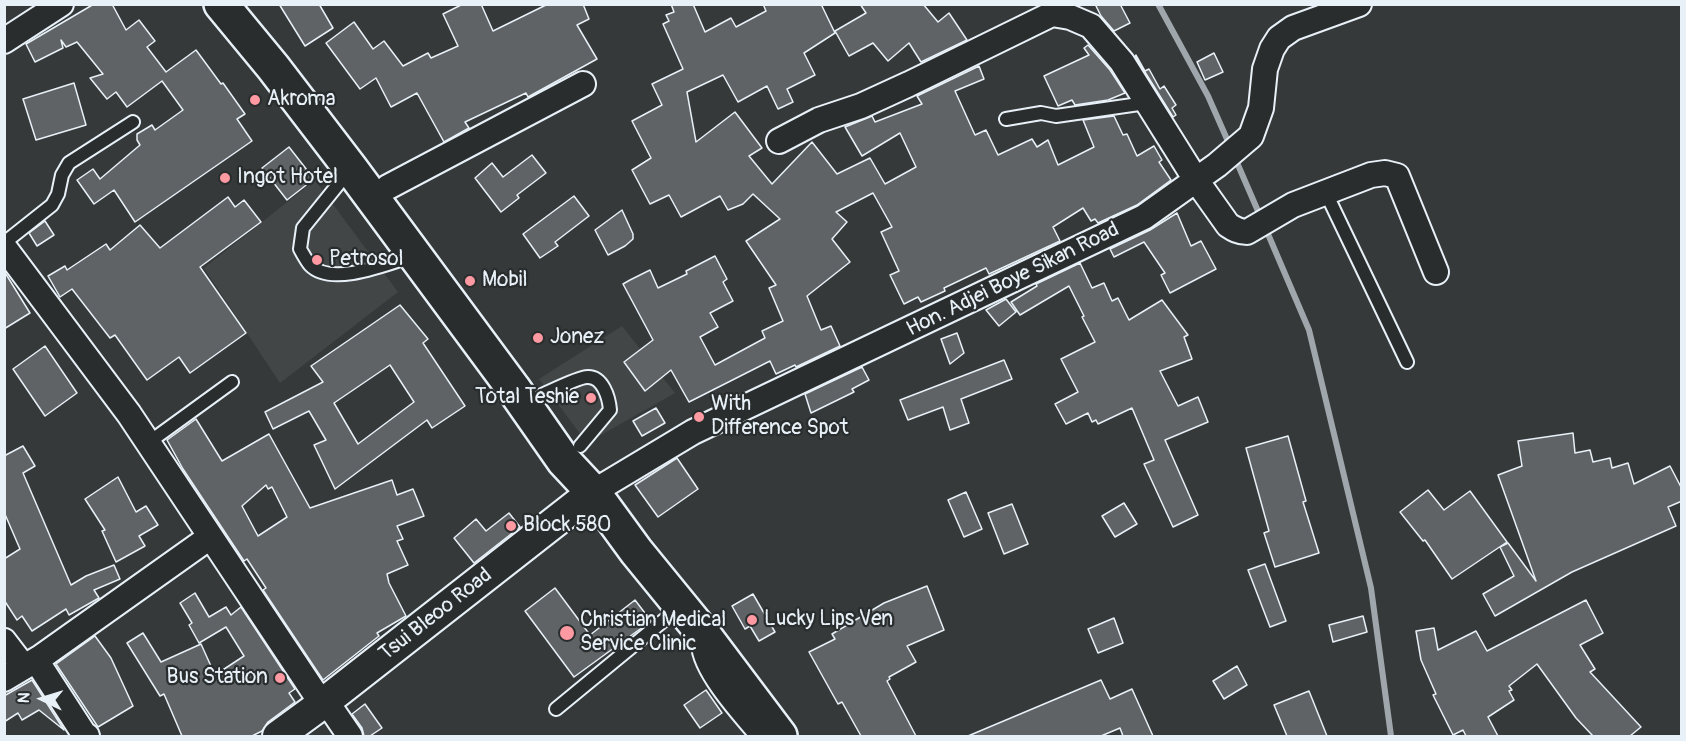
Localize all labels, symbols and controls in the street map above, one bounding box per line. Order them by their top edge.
place label: Akroma [267,87,336,113]
marker: Akroma [248,93,262,107]
place label: Ingot Hotel [237,165,338,191]
marker: Ingot Hotel [218,171,232,185]
street label: Hon. Adjei Boye Sikan Road [903,218,1123,342]
place label: Petrosol [329,247,403,273]
marker: Petrosol [310,253,324,267]
place label: Mobil [482,268,527,294]
marker: Mobil [463,274,477,288]
place label: Jonez [550,325,604,351]
marker: Jonez [531,331,545,345]
place label: Total Teshie [475,385,579,411]
marker: Total Teshie [584,391,598,405]
place label: With Difference Spot [711,392,848,442]
marker: With Difference Spot [692,410,706,424]
place label: Block 580 [523,513,611,539]
marker: Block 580 [504,519,518,533]
street label: Tsui Bleoo Road [375,563,497,667]
place label: Lucky Lips Ven [764,607,893,633]
place label: Christian Medical Service Clinic [580,608,726,658]
marker: Lucky Lips Ven [745,613,759,627]
marker: Christian Medical Service Clinic [558,624,576,642]
place label: Bus Station [167,665,268,691]
north arrow [12,669,72,729]
marker: Bus Station [273,671,287,685]
text: N [14,692,34,704]

